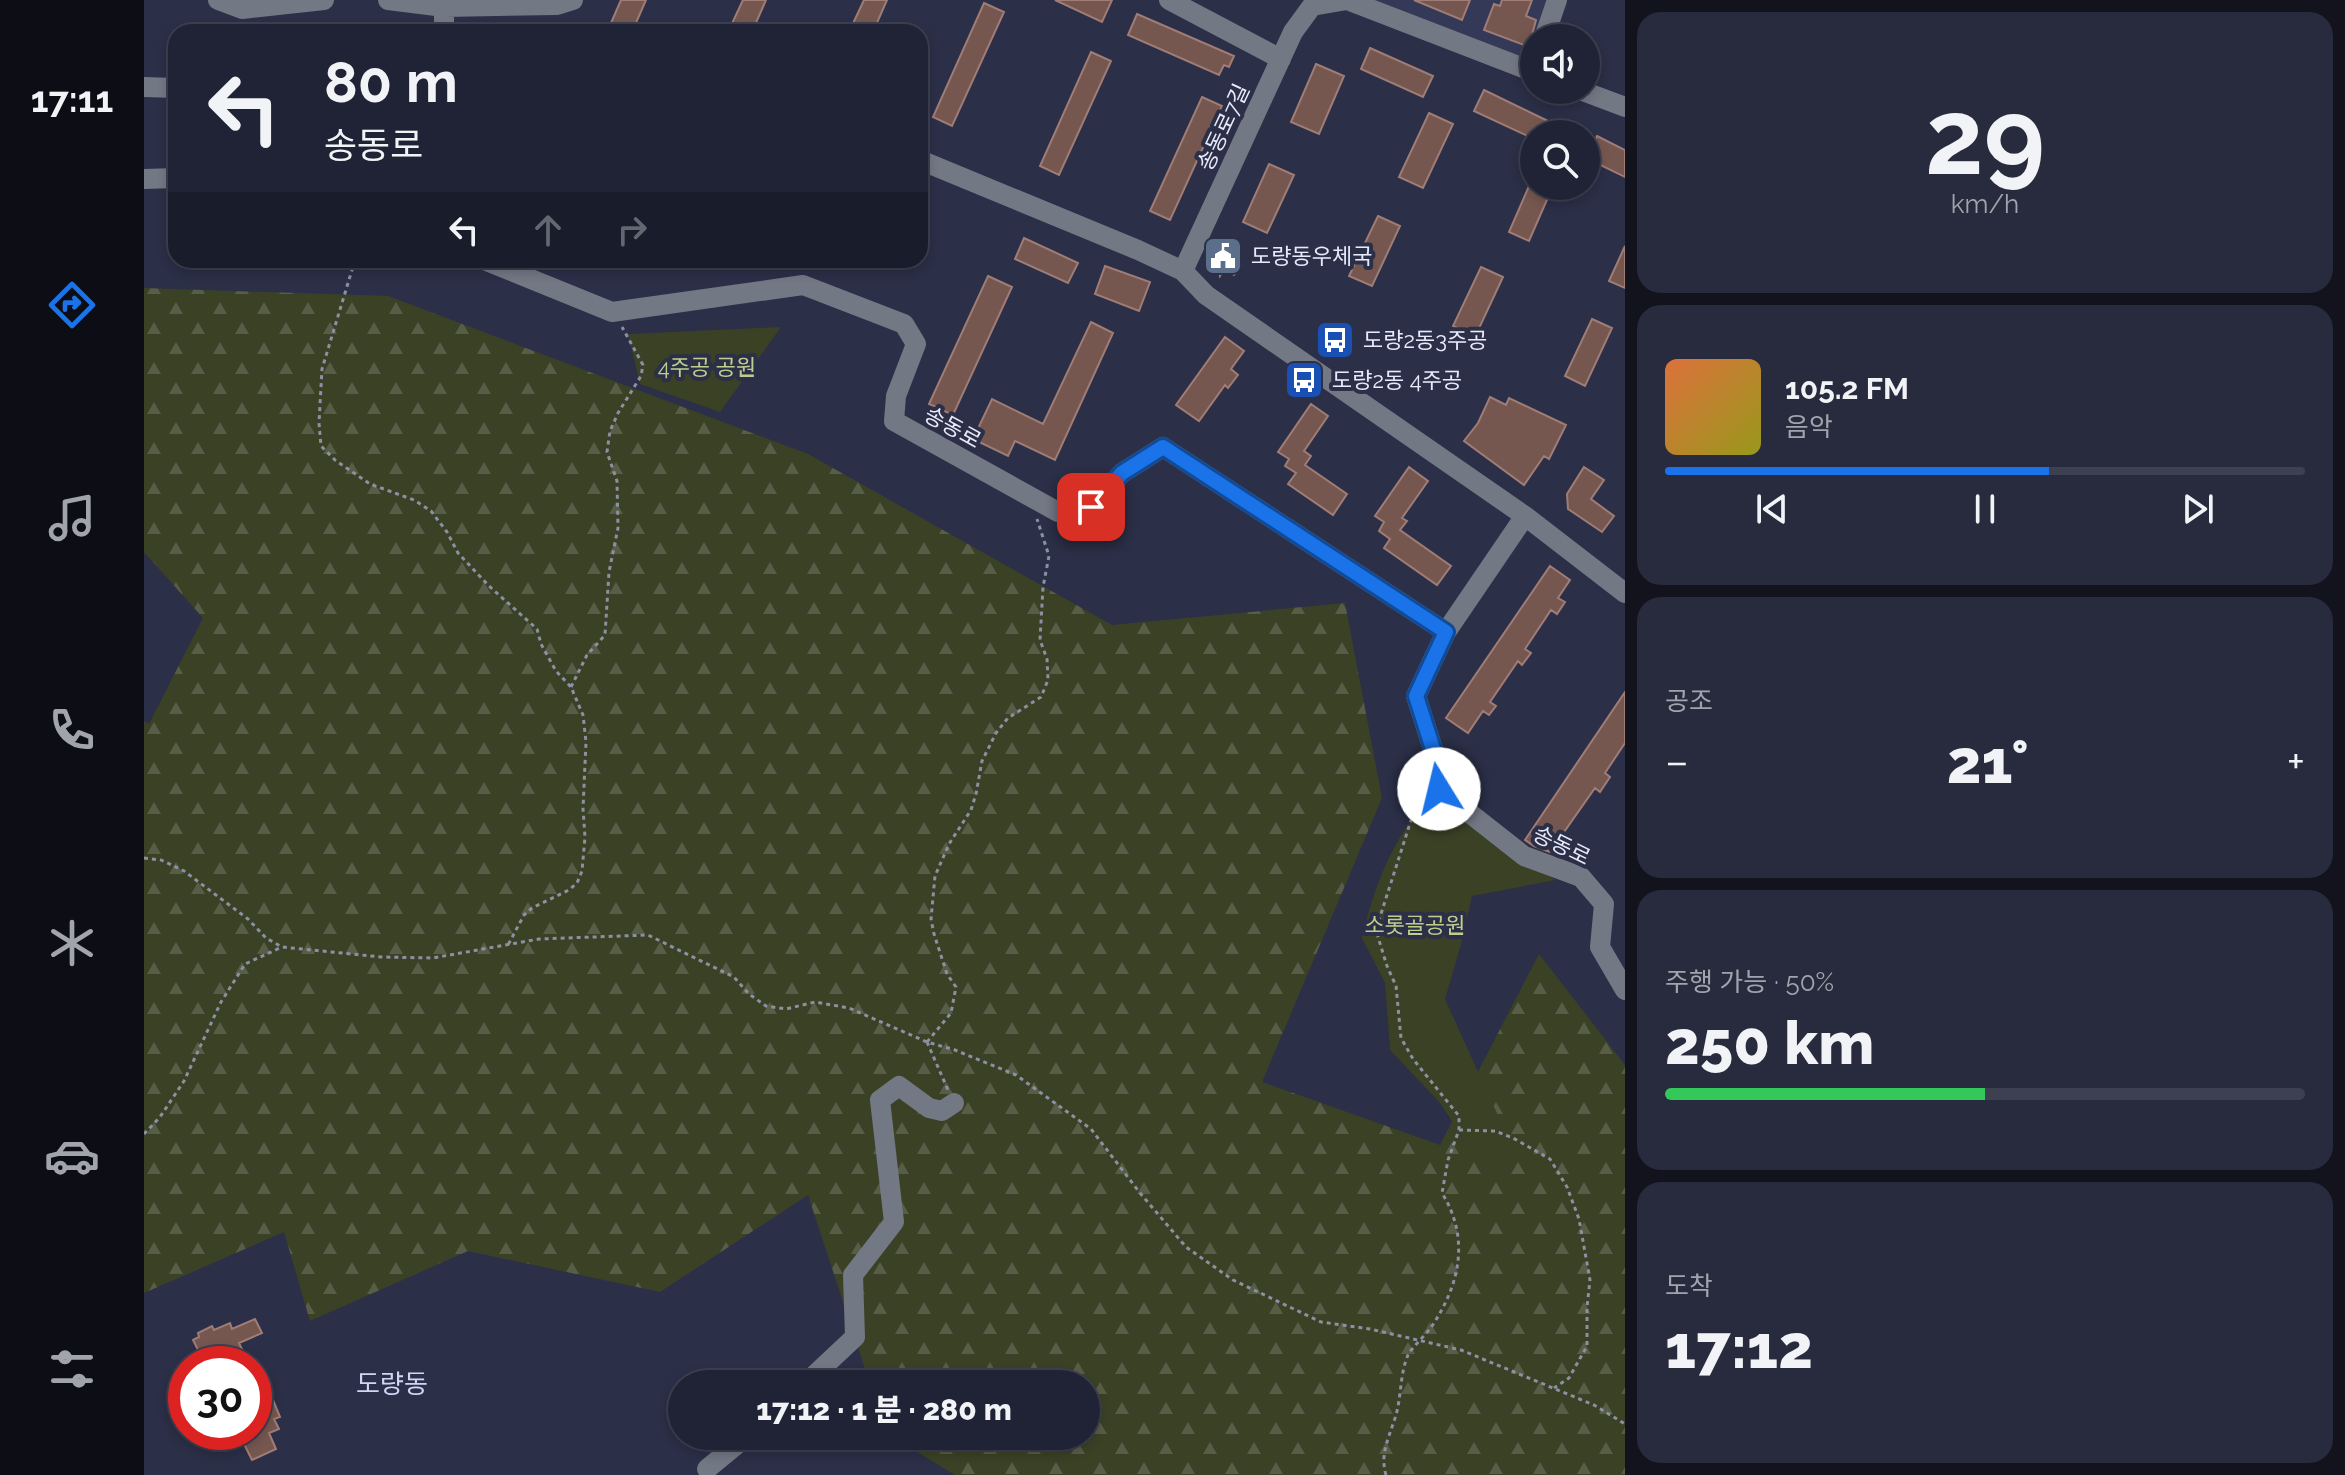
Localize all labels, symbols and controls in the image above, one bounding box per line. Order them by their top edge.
map controls [1520,24,1600,200]
button: sound [1520,24,1600,104]
text: 80 m [324,49,458,115]
icon: left [192,56,296,160]
text: 29 [1925,76,2045,198]
text: 17:11 [31,78,113,120]
street label: 송동로7길 [1192,79,1254,175]
button: search [1520,120,1600,200]
text: 송동로 [324,124,423,166]
text: km/h [1951,189,2019,219]
icon: left [442,208,486,252]
icon: ahead [526,208,570,252]
icon: right [610,208,654,252]
public building icon: 도량동우체국 [1202,235,1244,277]
place label: 도량동우체국 [1251,243,1372,269]
icon: directions [44,277,100,333]
bus stop icon: 도량2동3주공 [1314,319,1356,361]
place label: 도량2동3주공 [1363,327,1487,353]
park label: 4주공 공원 [658,354,756,380]
bus stop icon: 도량2동 4주공 [1283,359,1325,401]
place label: 도량2동 4주공 [1332,367,1462,393]
text: 105.2 FM [1785,371,1909,406]
street label: 송동로 [920,401,986,453]
text: 음악 [1785,412,1833,442]
pin [1057,473,1125,541]
icon: arrive [1069,485,1113,529]
icon: previous [1750,487,1794,531]
icon: pause [1963,487,2007,531]
icon: next [2176,487,2220,531]
icon: music [44,490,100,546]
text: 공조 [1665,686,1713,716]
icon: phone [44,702,100,758]
text: 21° [1947,727,2029,797]
text: − [1665,736,1689,787]
text: + [2287,736,2305,787]
position arrow [1397,747,1481,831]
street label: 송동로 [1529,820,1595,870]
park label: 소롯골공원 [1364,912,1466,938]
icon: climate [44,915,100,971]
text: 주행 가능 · 50% [1665,967,1834,997]
text: 250 km [1665,1008,1874,1078]
icon: car [44,1128,100,1184]
text: 도착 [1665,1271,1713,1301]
text: 17:12 [1665,1312,1813,1382]
icon: filters [44,1341,100,1397]
speed limit sign: 30 [168,1346,272,1450]
district label: 도량동 [356,1369,428,1399]
text: 17:12 · 1 분 · 280 m [756,1392,1012,1427]

